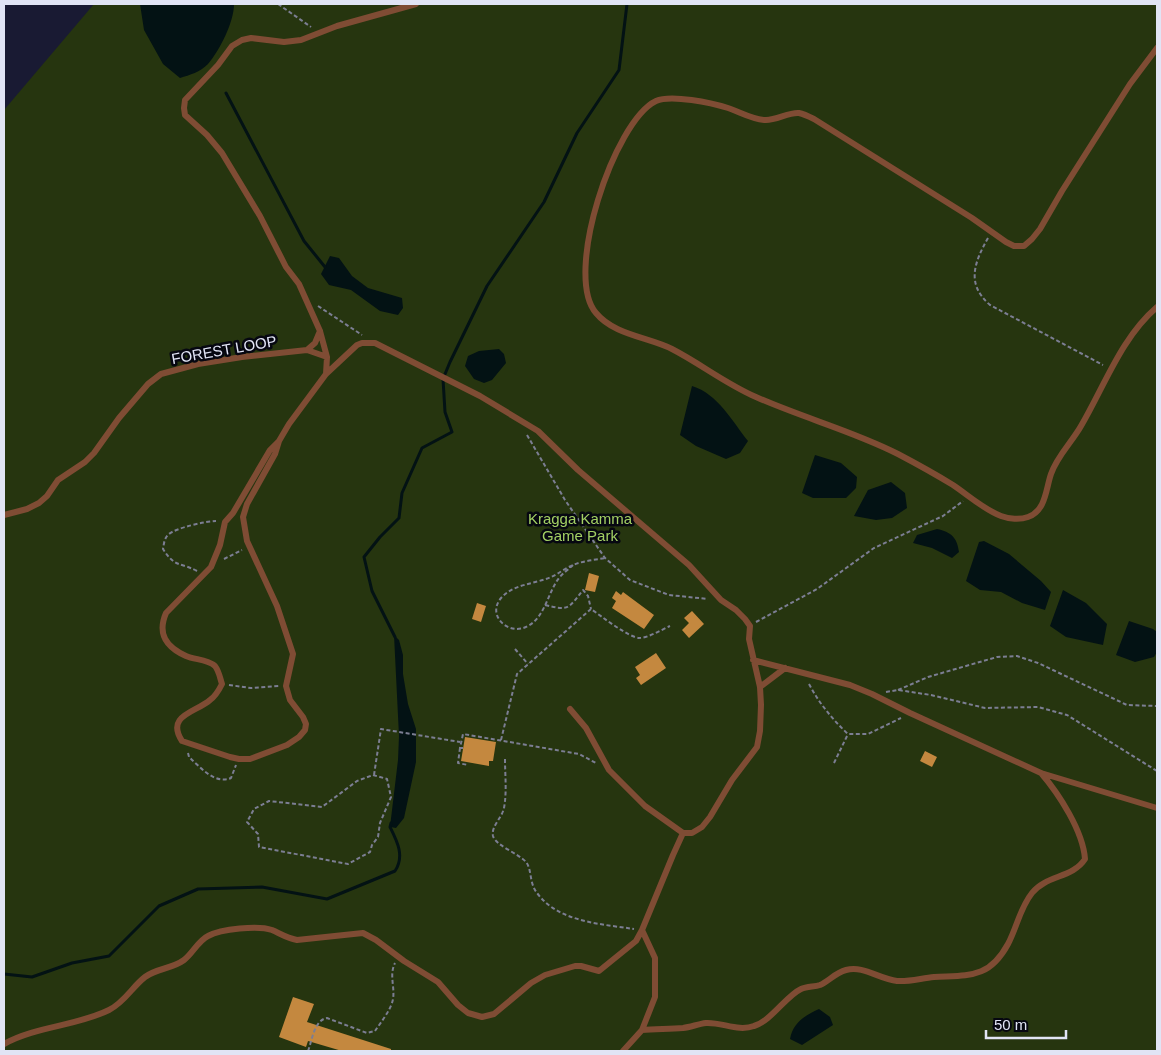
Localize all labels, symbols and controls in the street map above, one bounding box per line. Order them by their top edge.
street label: FOREST LOOP [170,332,278,367]
park label: Kragga Kamma Game Park [528,510,633,544]
scale bar [986,1008,1066,1040]
text: 50 m [994,1016,1027,1033]

